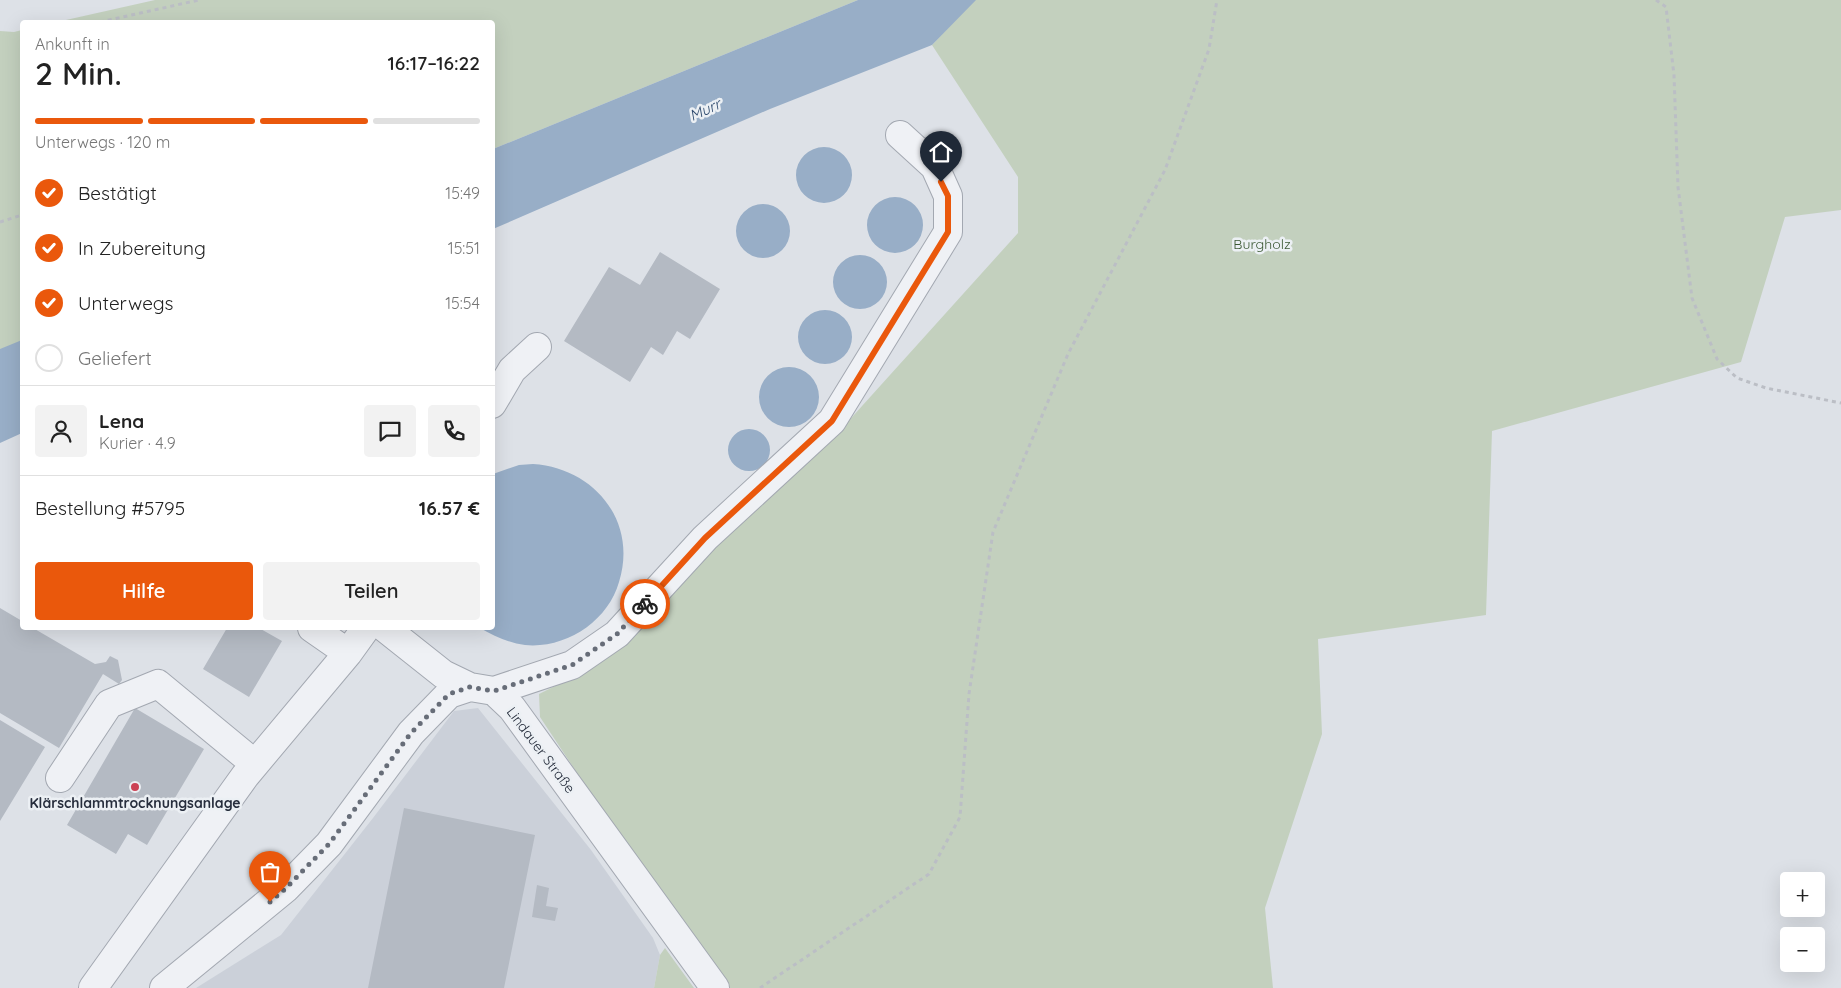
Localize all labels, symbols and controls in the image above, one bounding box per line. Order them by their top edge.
text: Ankunft in [35,34,110,54]
text: 16:17–16:22 [387,51,480,75]
text: 2 Min. [35,53,122,93]
water label: Murr [686,93,726,125]
pin [920,131,962,182]
text: Unterwegs · 120 m [35,132,170,152]
icon: home [927,138,955,166]
icon: check [35,179,63,207]
text: Bestätigt [78,181,157,205]
text: 15:49 [445,183,480,203]
icon: check [35,234,63,262]
park label: Burgholz [1233,235,1291,253]
text: In Zubereitung [78,236,206,260]
text: 15:51 [448,238,480,258]
icon: check [35,289,63,317]
text: Unterwegs [78,291,173,315]
text: 15:54 [445,293,480,313]
text: Geliefert [78,346,152,370]
button: person [35,405,87,457]
button: chat [364,405,416,457]
button: phone [428,405,480,457]
text: Lena [99,409,144,433]
text: Kurier · 4.9 [99,433,176,453]
text: Bestellung #5795 [35,496,185,520]
text: 16.57 € [419,496,480,520]
button: Hilfe [35,562,253,620]
button: Teilen [263,562,480,620]
courier [620,579,670,629]
icon: bike [631,590,659,618]
street label: Lindauer Straße [503,703,579,797]
marker: Klärschlammtrocknungsanlage [129,781,141,793]
place label: Klärschlammtrocknungsanlage [29,794,241,812]
pin [249,851,291,902]
icon: bag [256,858,284,886]
map controls [1780,872,1825,972]
button: + [1780,872,1825,917]
button: − [1780,927,1825,972]

